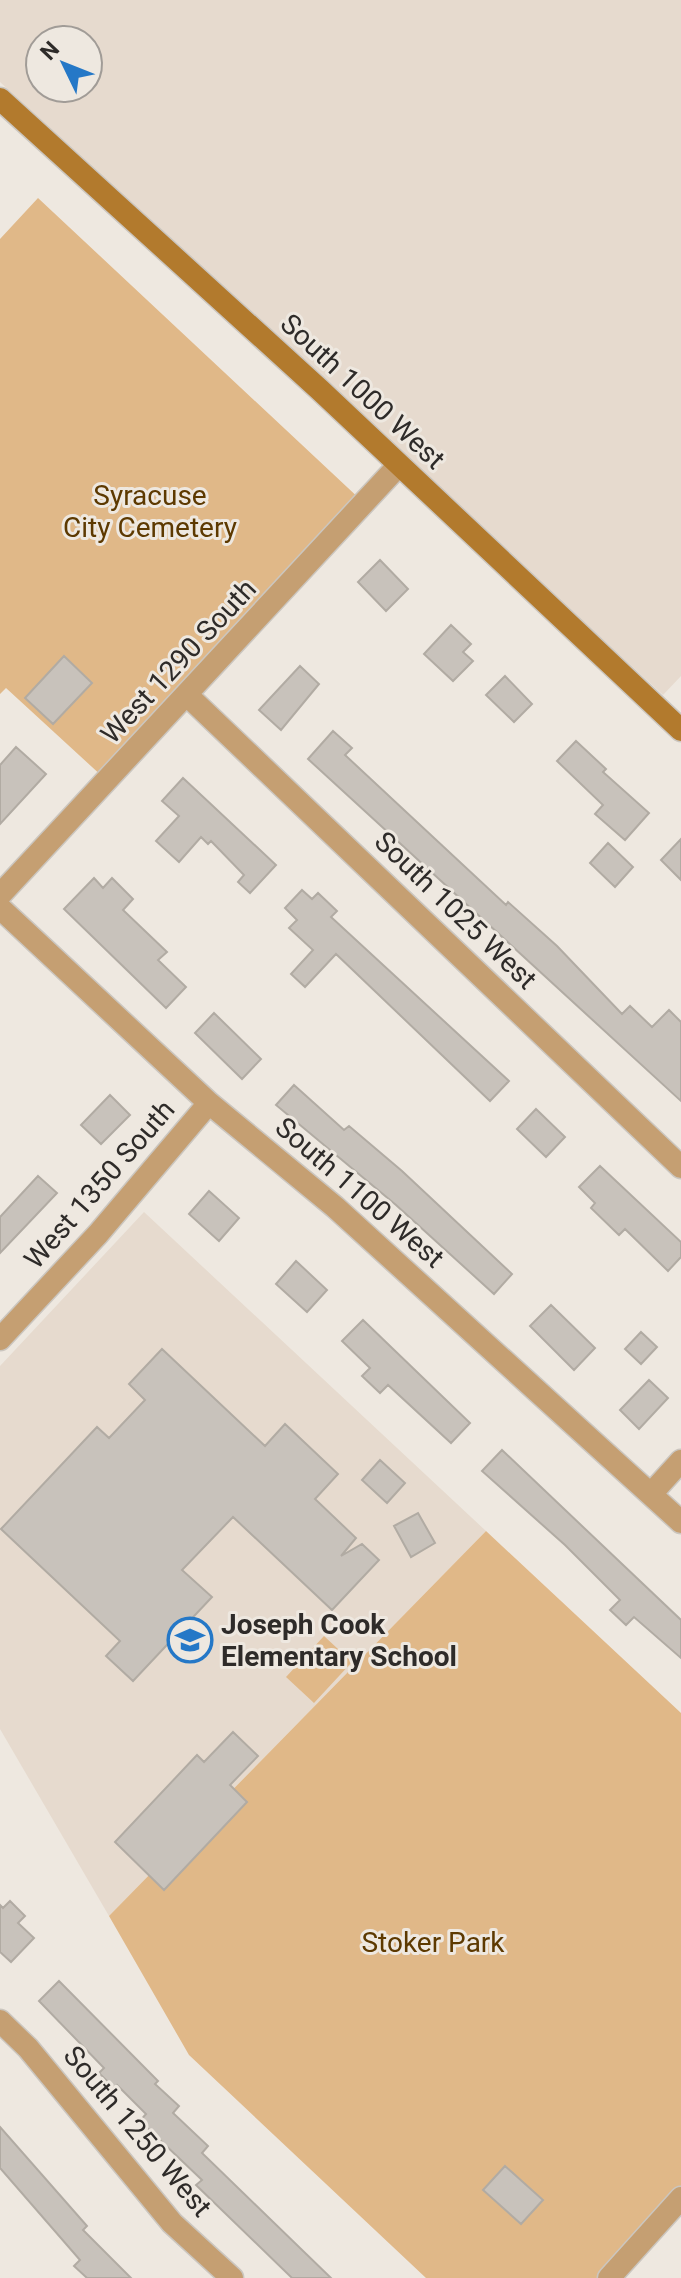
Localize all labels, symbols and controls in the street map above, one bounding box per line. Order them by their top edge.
north arrow [24,24,104,104]
text: N [35,36,64,65]
street label: South 1000 West [274,307,452,476]
park label: Syracuse City Cemetery [63,479,237,544]
street label: West 1290 South [94,572,263,750]
street label: South 1025 West [368,825,543,996]
street label: West 1350 South [17,1093,181,1275]
street label: South 1100 West [269,1110,451,1274]
place label: Joseph Cook Elementary School [221,1608,457,1673]
school or university icon: Joseph Cook Elementary School [166,1616,214,1664]
park label: Stoker Park [361,1926,505,1959]
street label: South 1250 West [57,2039,218,2223]

